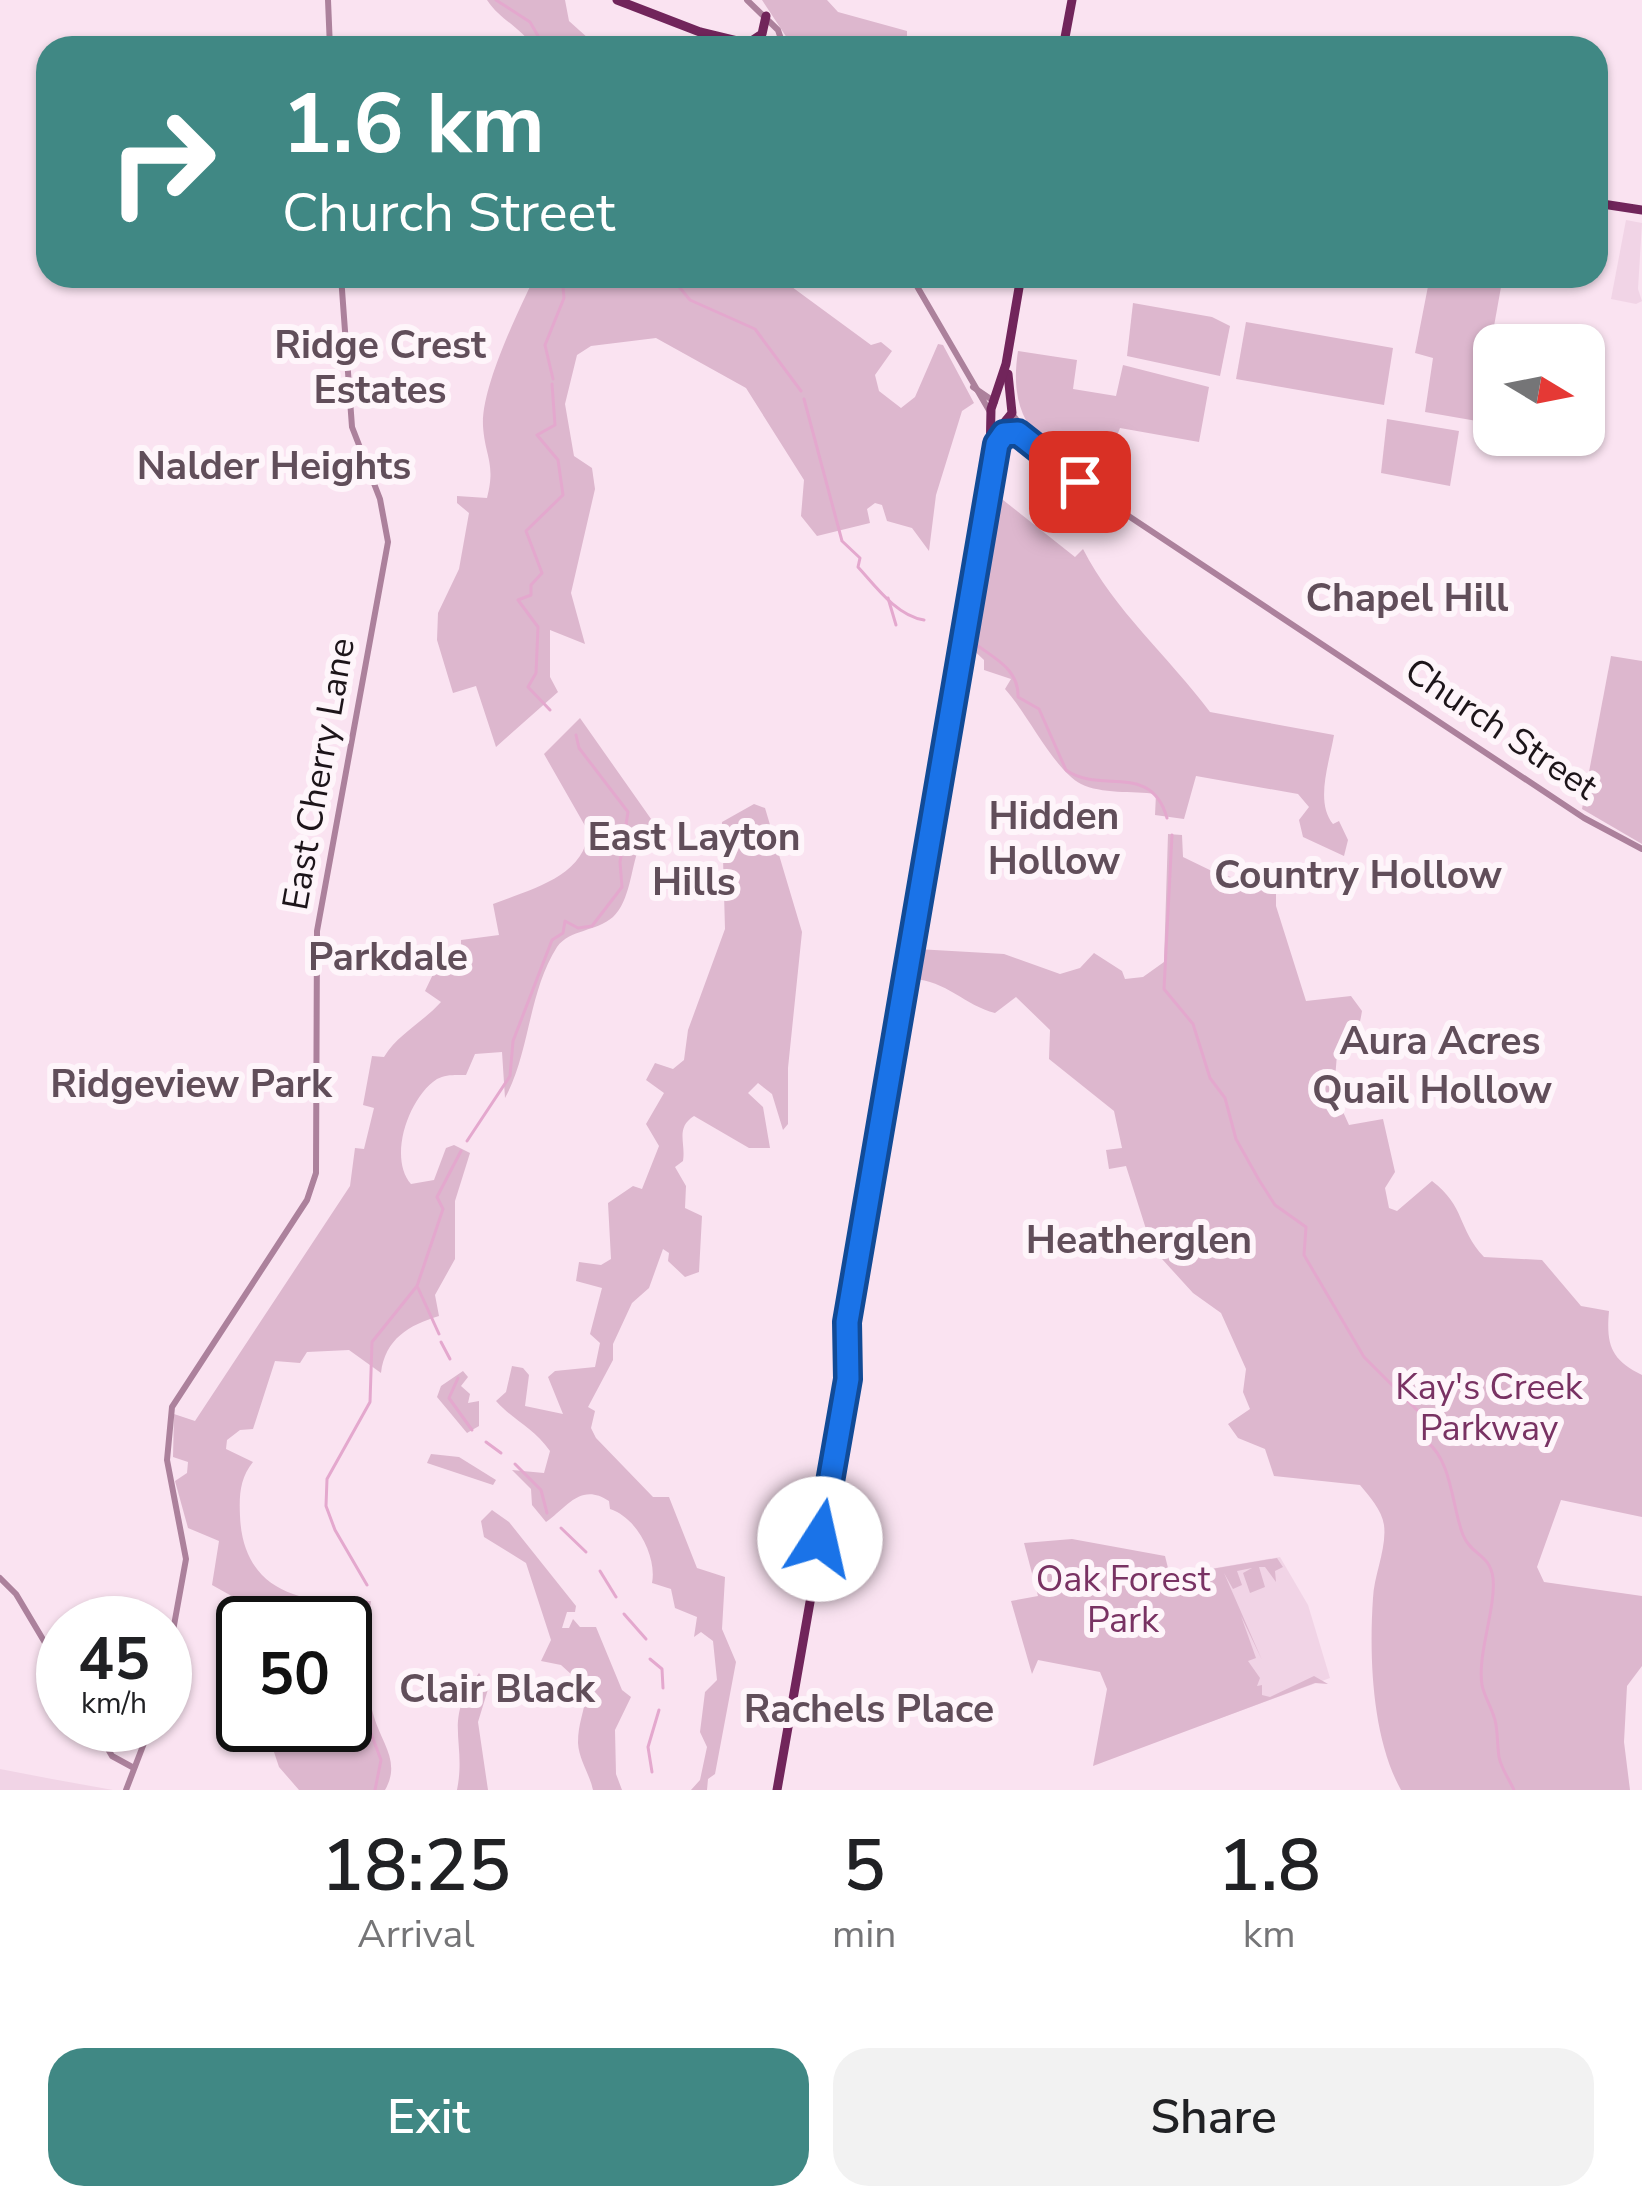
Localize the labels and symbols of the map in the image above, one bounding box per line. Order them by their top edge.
district label: Ridge Crest Estates [274,319,487,417]
north arrow [1473,324,1605,456]
pin [1029,431,1131,533]
district label: Nalder Heights [137,440,411,493]
district label: Chapel Hill [1305,572,1509,625]
street label: East Cherry Lane [271,634,367,914]
street label: Church Street [1395,647,1607,812]
district label: Hidden Hollow [988,790,1120,888]
district label: East Layton Hills [588,811,800,909]
district label: Country Hollow [1214,849,1502,902]
district label: Parkdale [308,931,468,984]
district label: Aura Acres [1340,1015,1540,1068]
district label: Ridgeview Park [50,1058,333,1111]
district label: Quail Hollow [1312,1064,1552,1117]
district label: Heatherglen [1026,1214,1252,1267]
park label: Kay's Creek Parkway [1395,1363,1584,1453]
position arrow [757,1476,883,1602]
park label: Oak Forest Park [1036,1555,1211,1645]
speed limit sign: 50 [216,1596,372,1752]
district label: Clair Black [399,1663,596,1716]
district label: Rachels Place [744,1683,994,1736]

